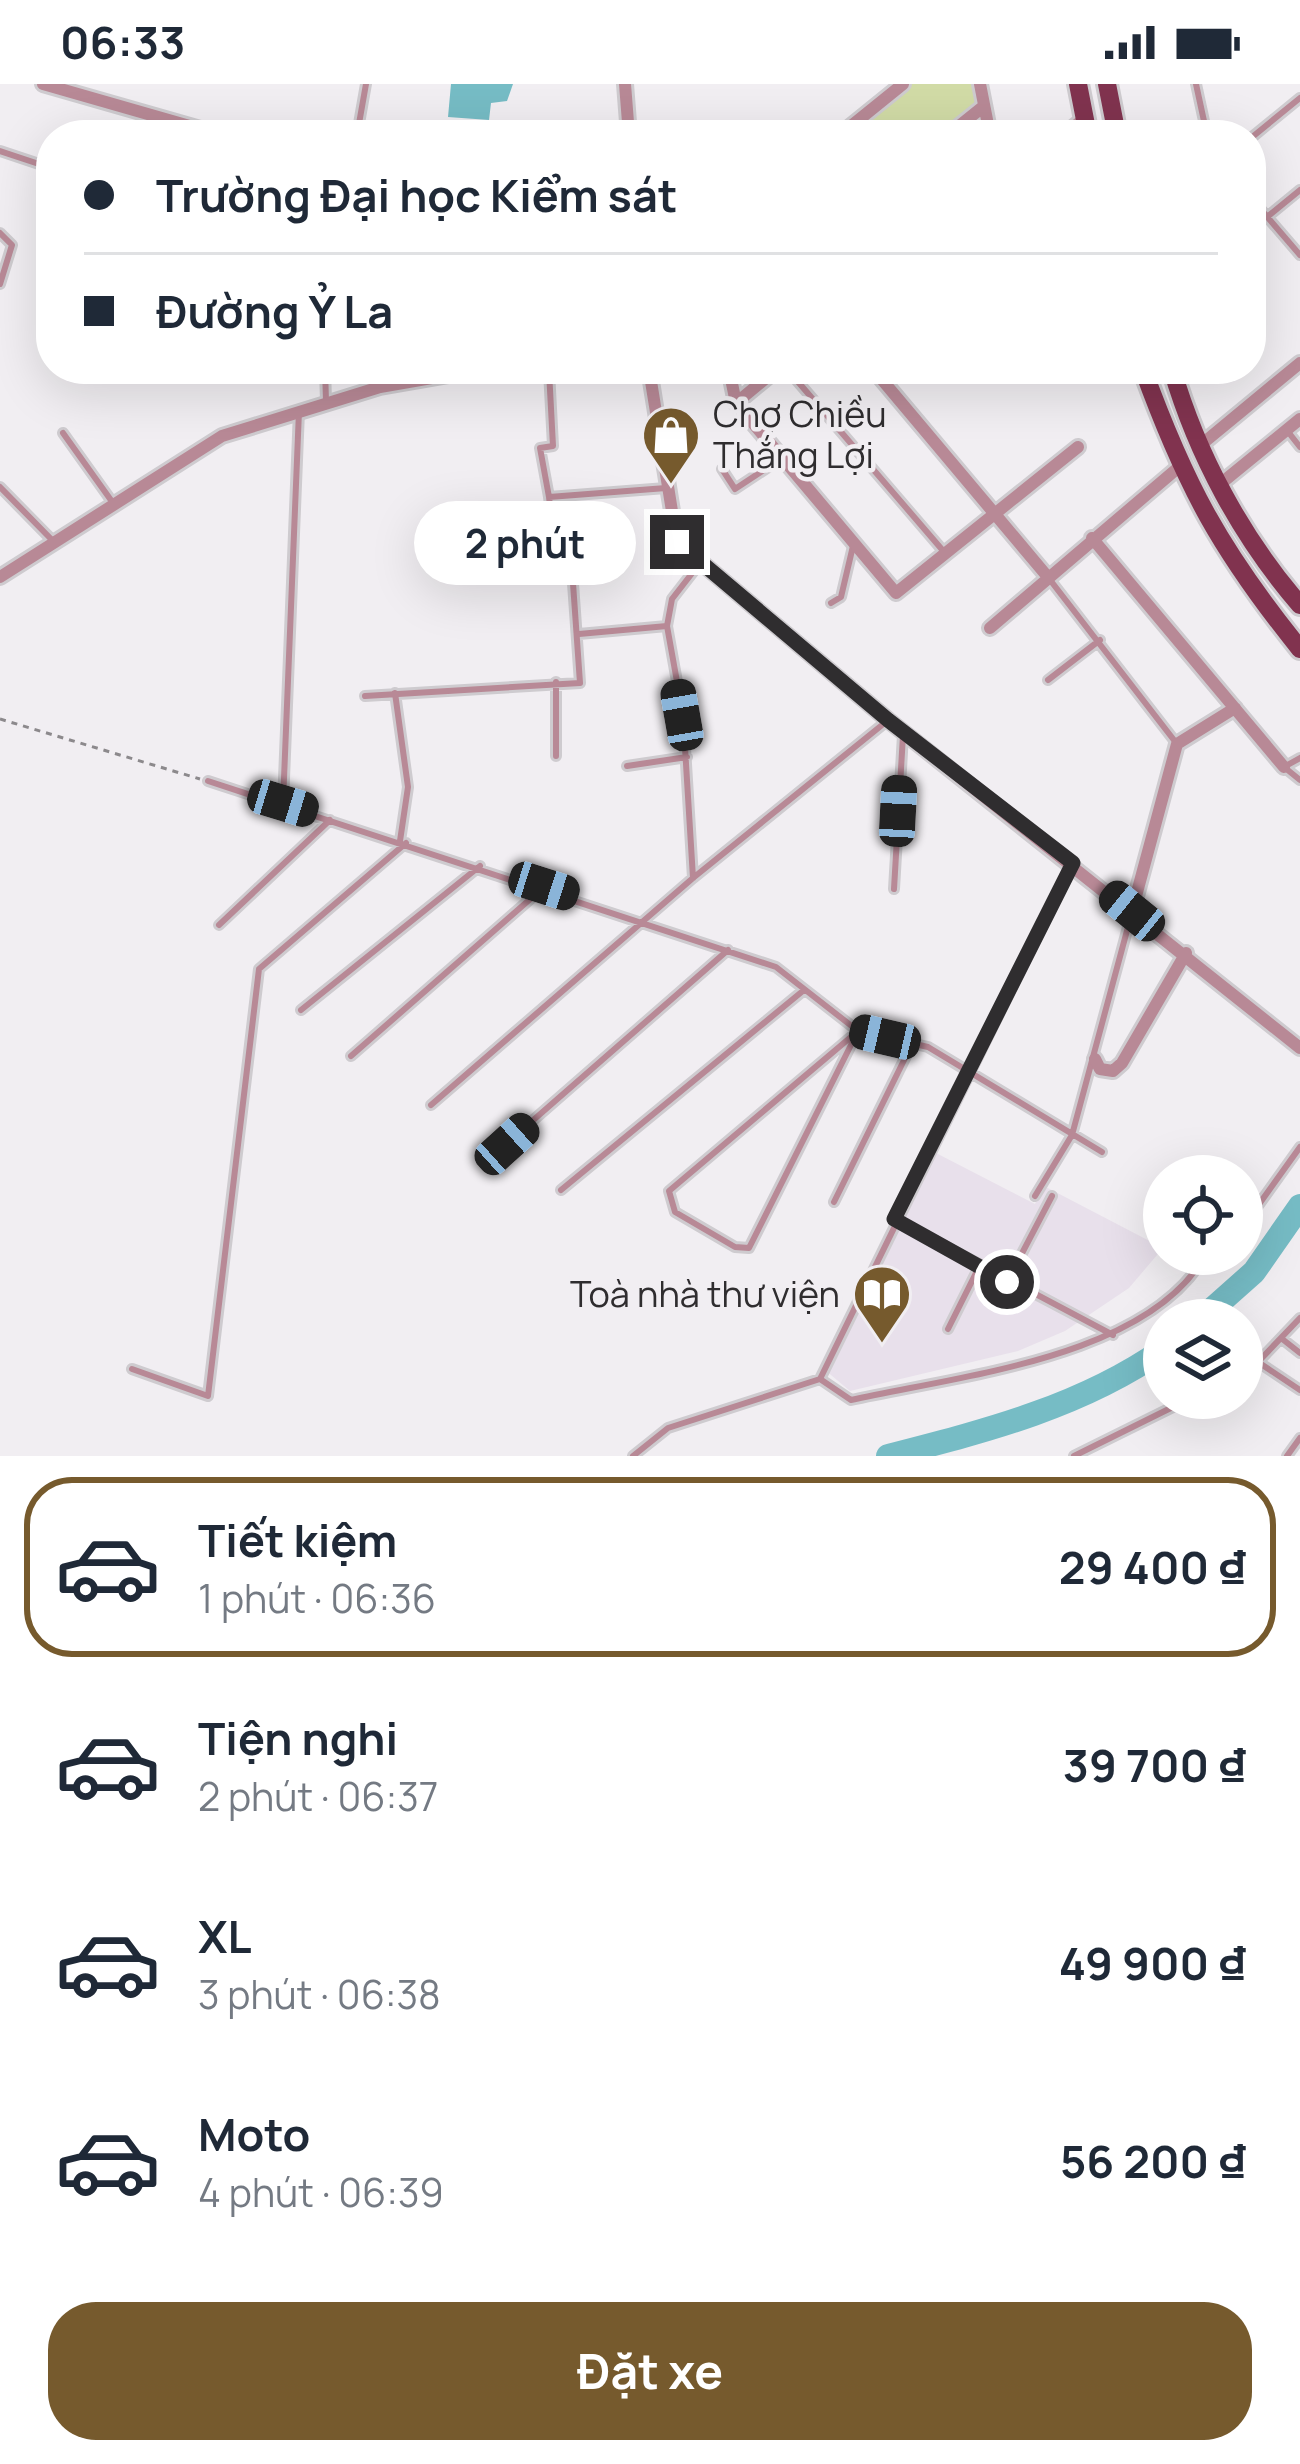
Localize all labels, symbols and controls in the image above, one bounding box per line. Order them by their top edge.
text: 06:33 [60,11,185,73]
text: Trường Đại học Kiểm sát [156,164,677,226]
text: Đường Ỷ La [156,280,393,342]
place label: Chợ Chiều Thắng Lợi [713,389,887,479]
shop icon: Chợ Chiều Thắng Lợi [640,404,702,486]
callout: 2 phút [413,500,635,584]
route end [650,515,704,569]
text: 2 phút [465,516,585,570]
car [658,676,706,754]
car [878,774,918,848]
car [243,775,323,831]
car [504,858,584,914]
car [1093,874,1171,948]
car [846,1011,924,1063]
car [468,1107,546,1181]
map controls [1143,1155,1263,1419]
button: locate [1143,1155,1263,1275]
route start [980,1255,1034,1309]
library icon: Toà nhà thư viện [851,1263,913,1345]
place label: Toà nhà thư viện [570,1269,840,1318]
button: layers [1143,1299,1263,1419]
text: Tiết kiệm [198,1509,397,1571]
icon: car [54,1513,162,1621]
text: 29 400 ₫ [1059,1536,1246,1598]
text: 1 phút · 06:36 [198,1571,436,1625]
text: Tiện nghi [198,1707,398,1769]
icon: car [54,1711,162,1819]
text: 39 700 ₫ [1063,1734,1246,1796]
text: 2 phút · 06:37 [198,1769,438,1823]
text: XL [198,1905,252,1967]
icon: car [54,1909,162,2017]
text: 49 900 ₫ [1059,1932,1246,1994]
text: 3 phút · 06:38 [198,1967,441,2021]
text: Moto [198,2103,310,2165]
icon: car [54,2107,162,2215]
text: 56 200 ₫ [1060,2130,1246,2192]
text: 4 phút · 06:39 [198,2165,444,2219]
button: Đặt xe [48,2302,1252,2440]

